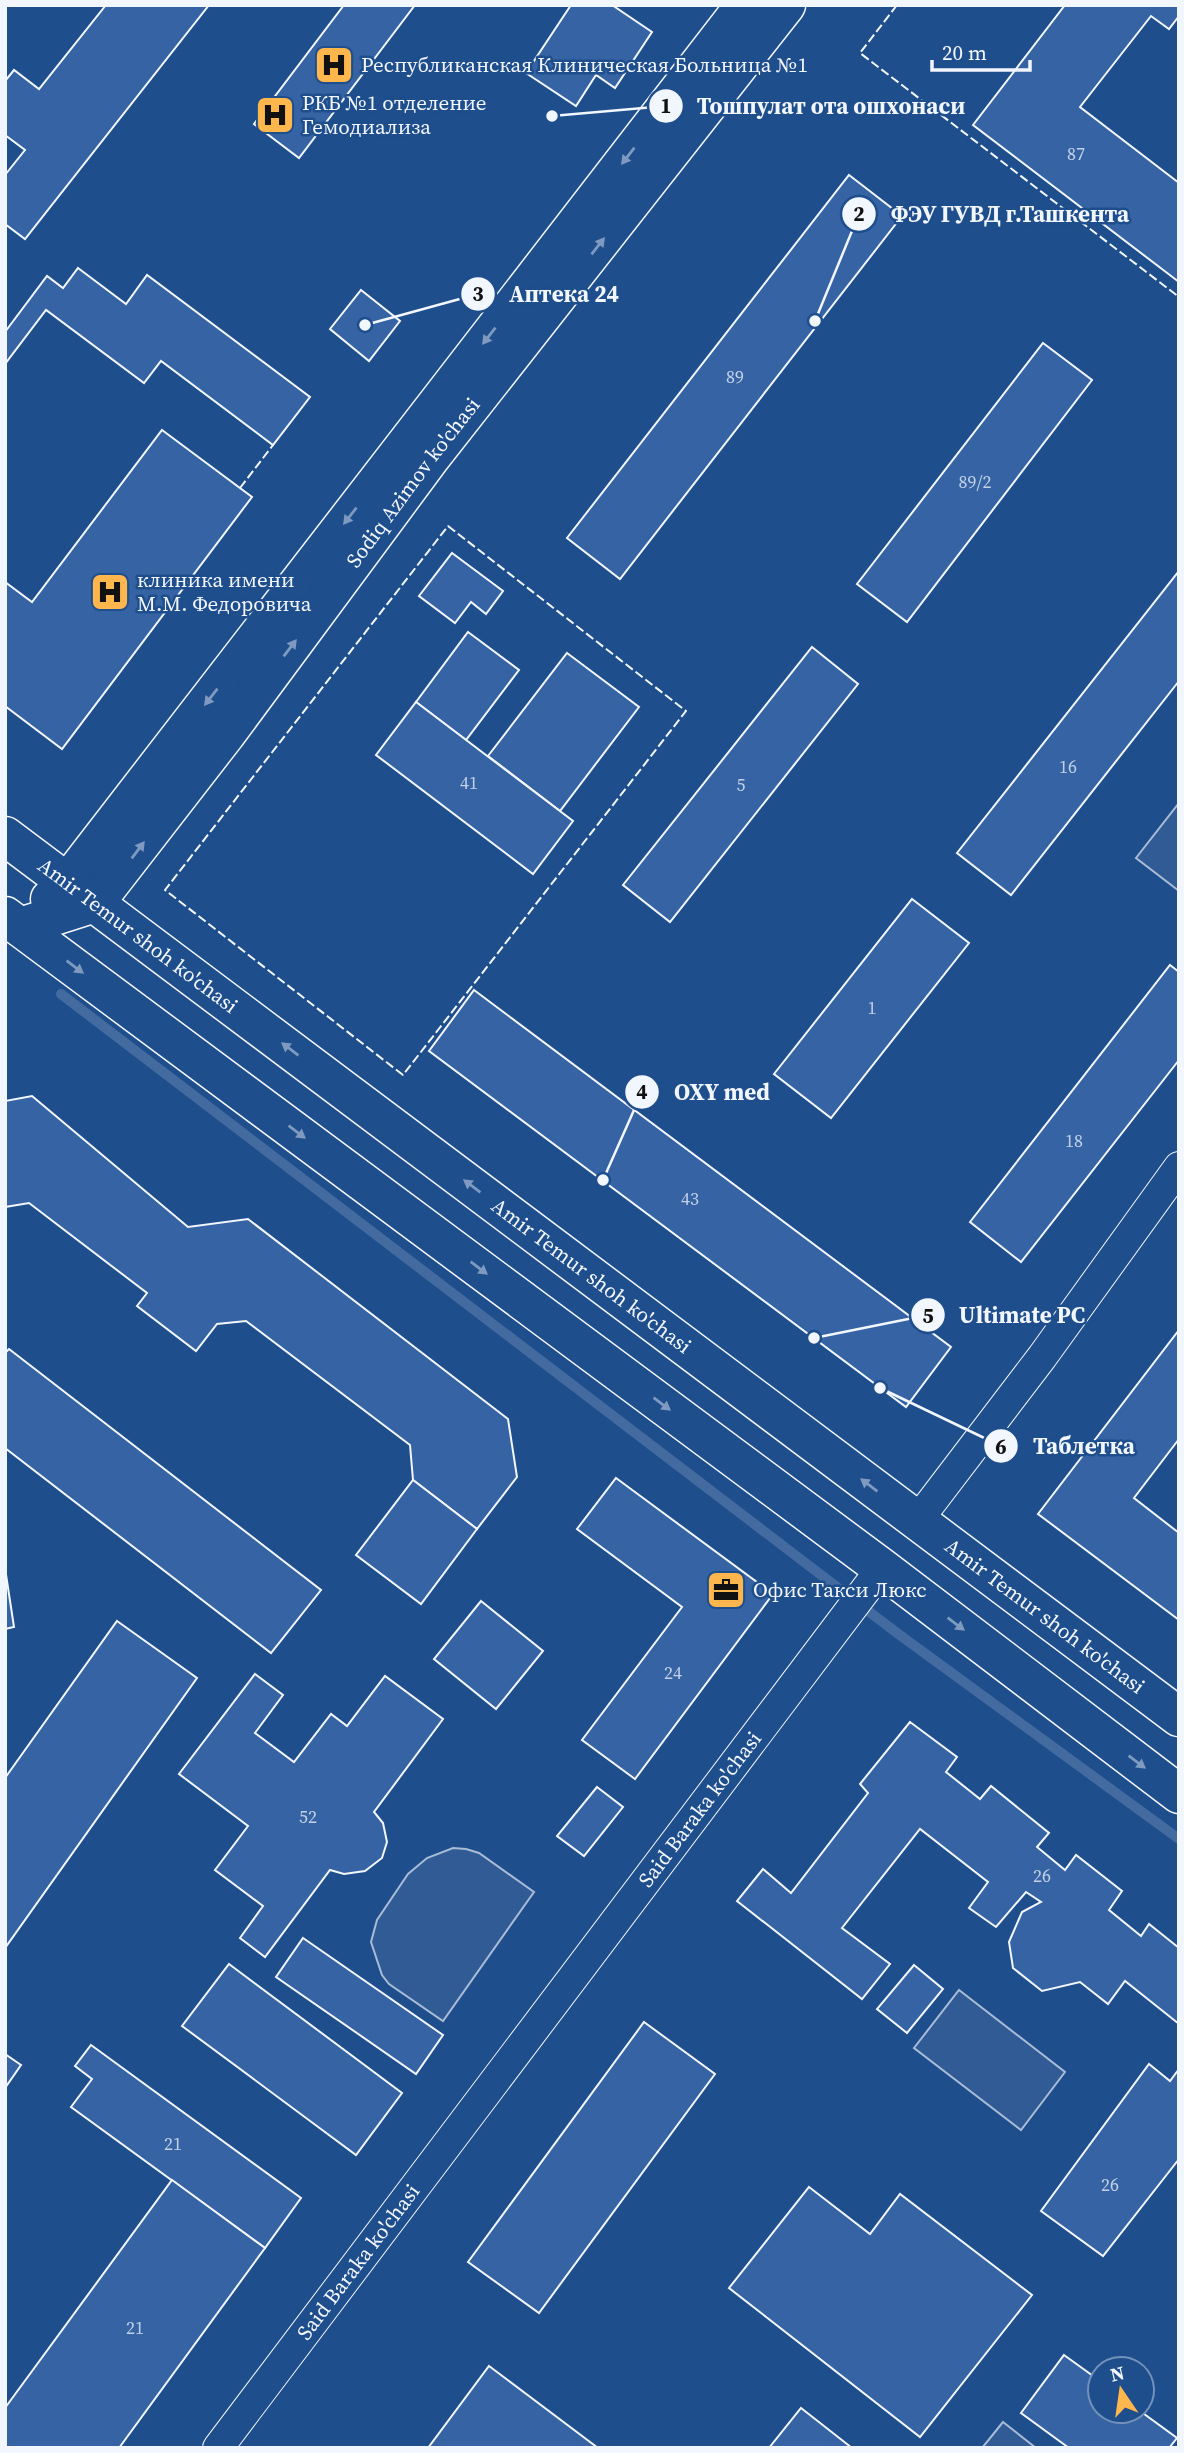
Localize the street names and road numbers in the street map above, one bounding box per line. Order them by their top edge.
street label: Sodiq Azimov ko'chasi [339,391,486,573]
street label: Amir Temur shoh ko'chasi [32,851,244,1020]
street label: Amir Temur shoh ko'chasi [486,1191,698,1360]
street label: Amir Temur shoh ko'chasi [939,1531,1151,1700]
street label: Said Baraka ko'chasi [631,1725,768,1893]
street label: Said Baraka ko'chasi [290,2178,426,2346]

